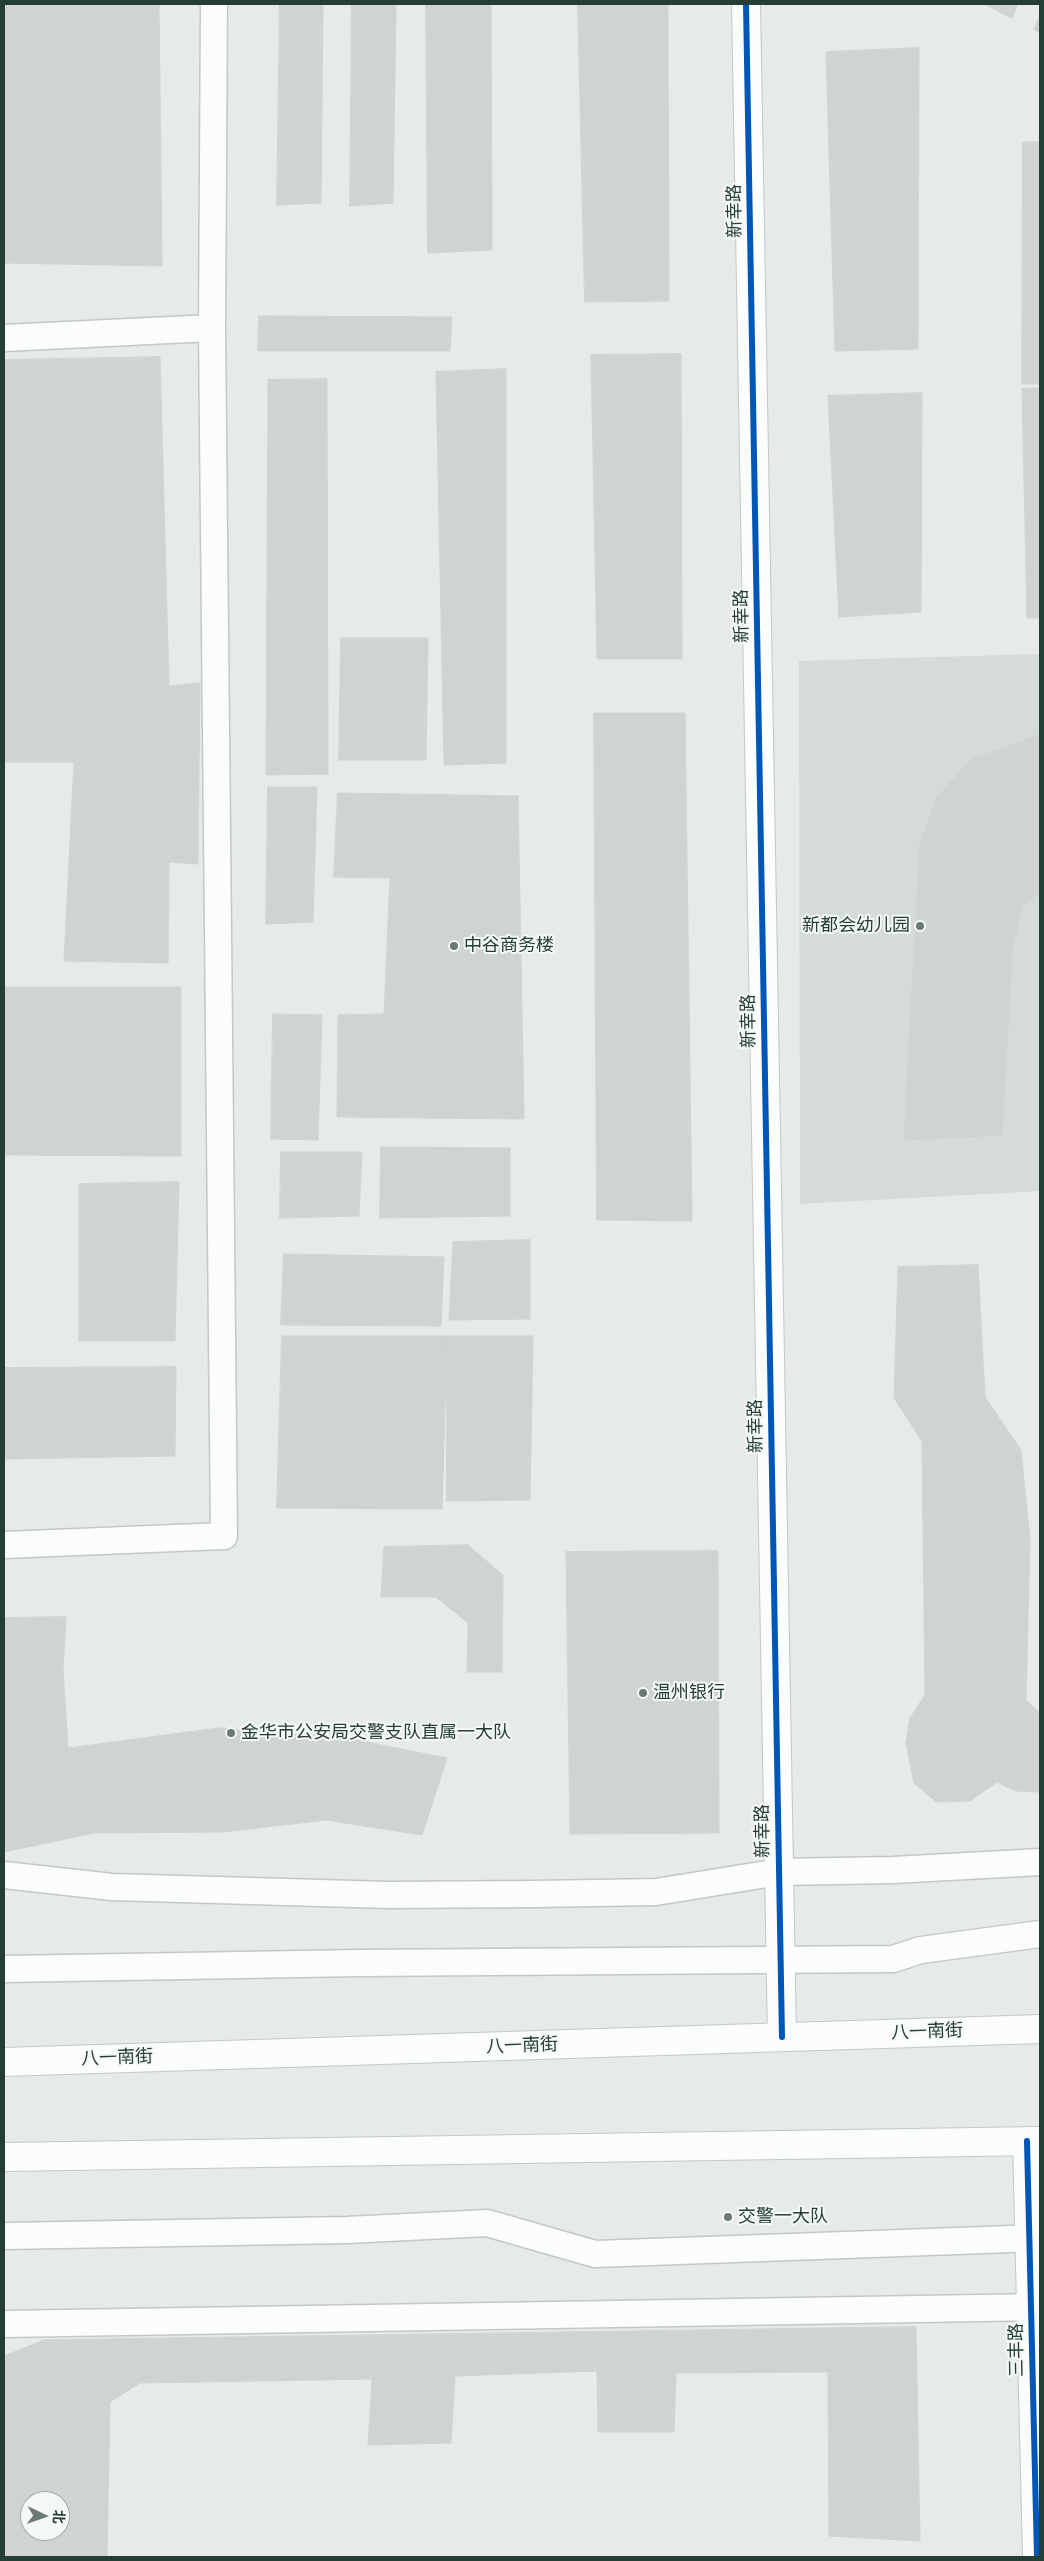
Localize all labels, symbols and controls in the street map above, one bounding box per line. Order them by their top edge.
street label: 新幸路 [724,184,746,238]
street label: 新幸路 [731,589,753,643]
place label: 新都会幼儿园 [802,915,910,937]
marker: 新都会幼儿园 [914,920,926,932]
place label: 中谷商务楼 [464,935,554,957]
marker: 中谷商务楼 [448,940,460,952]
street label: 新幸路 [738,994,760,1048]
street label: 新幸路 [745,1399,767,1453]
place label: 温州银行 [653,1682,725,1704]
marker: 温州银行 [637,1687,649,1699]
place label: 金华市公安局交警支队直属一大队 [241,1722,511,1744]
marker: 金华市公安局交警支队直属一大队 [225,1727,237,1739]
street label: 新幸路 [752,1804,774,1858]
street label: 八一南街 [891,2020,963,2044]
street label: 八一南街 [486,2034,558,2058]
street label: 八一南街 [81,2046,153,2070]
place label: 交警一大队 [738,2206,828,2228]
marker: 交警一大队 [722,2211,734,2223]
street label: 三丰路 [1006,2323,1028,2377]
north arrow [20,2491,70,2541]
text: 北 [50,2509,69,2524]

